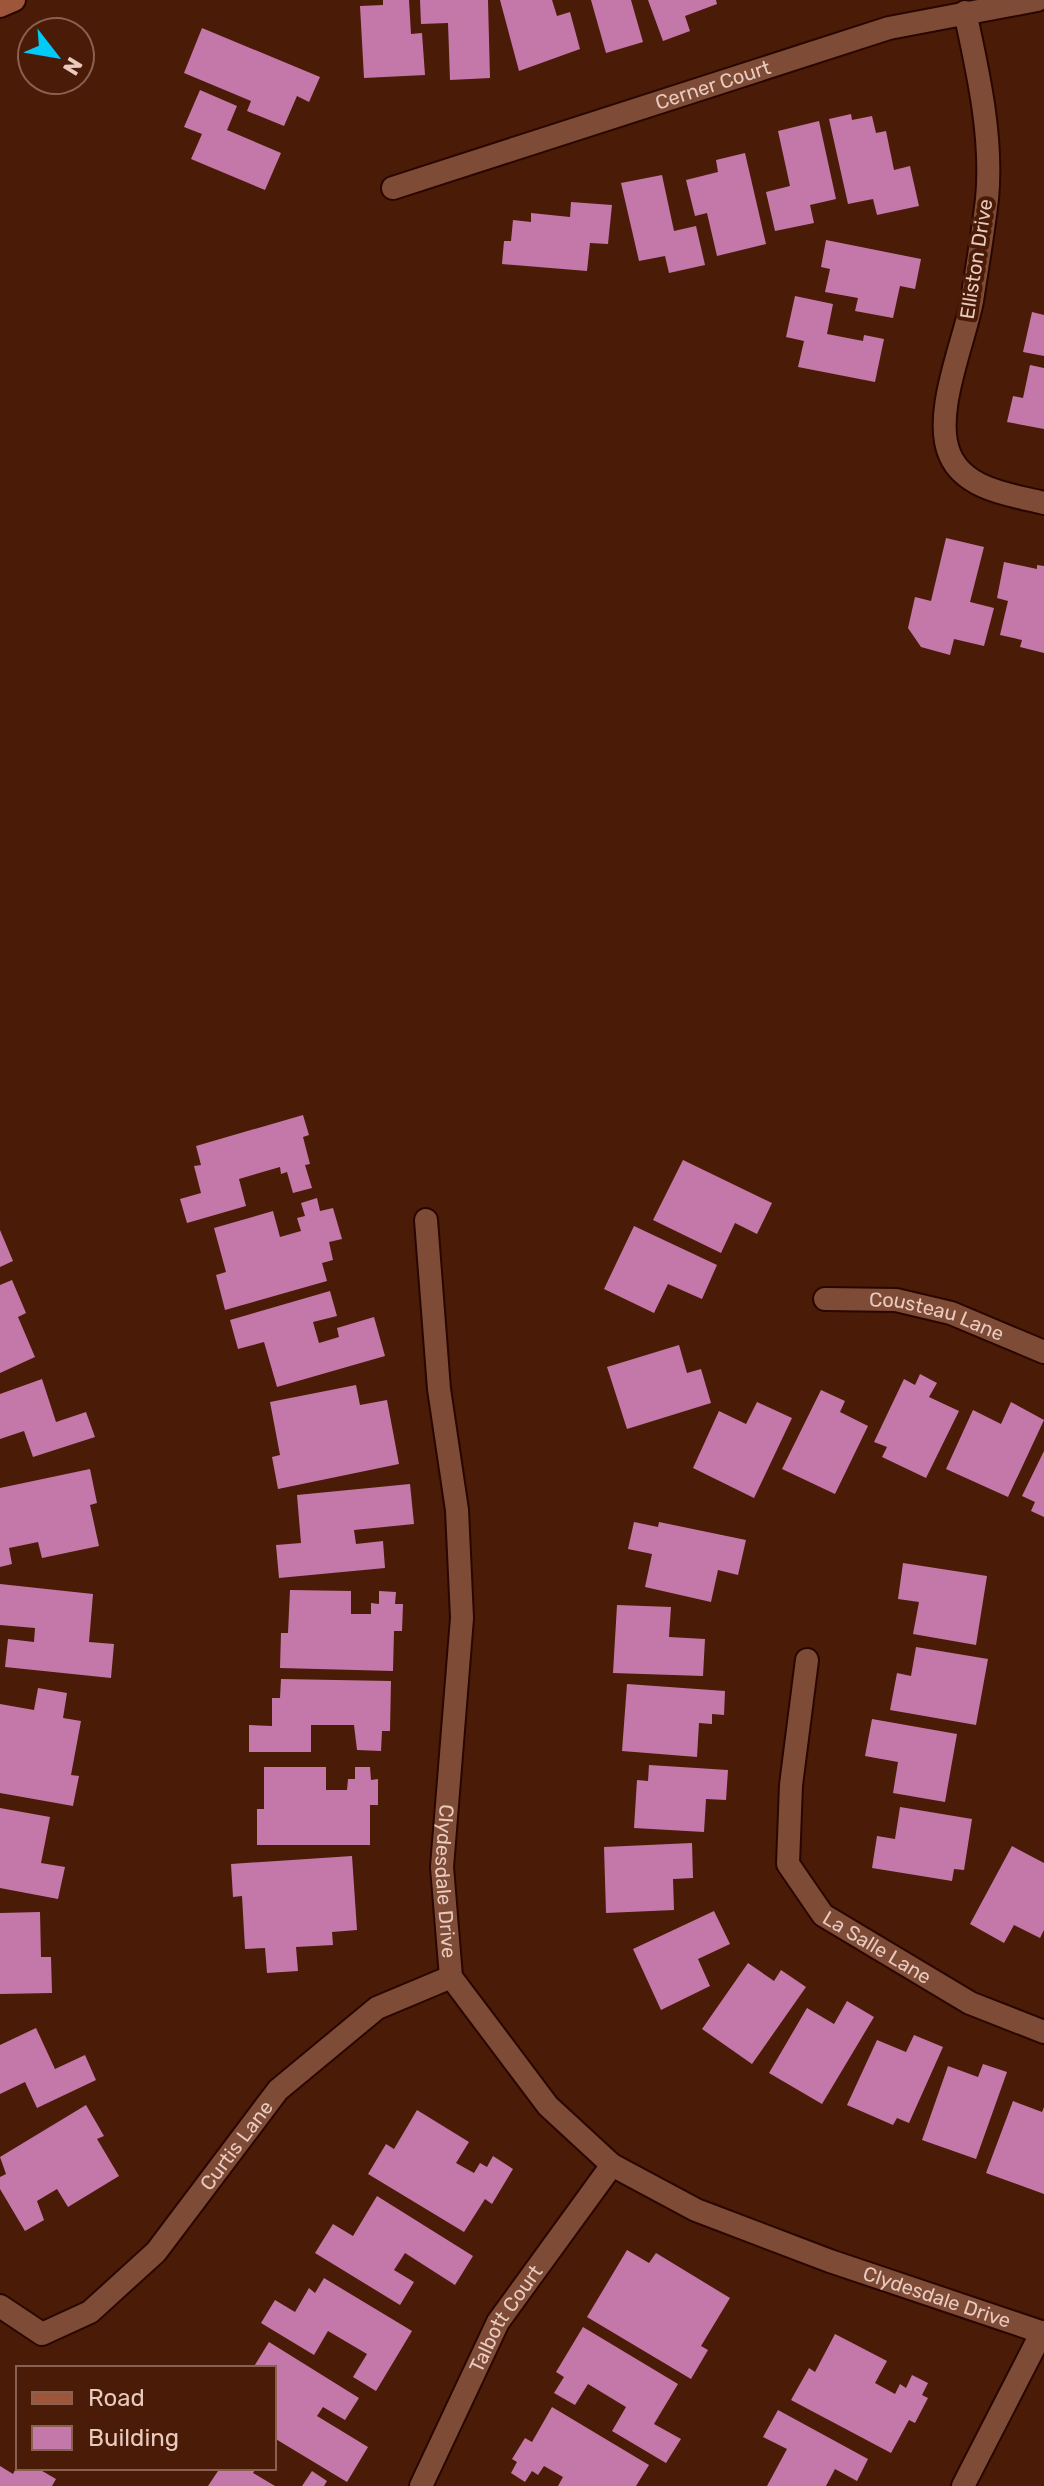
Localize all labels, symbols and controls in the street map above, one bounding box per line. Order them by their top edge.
north arrow [16,16,96,96]
text: N [57,52,88,80]
street label: Cerner Court [652,55,774,115]
street label: Elliston Drive [955,197,997,321]
street label: Cousteau Lane [869,1288,1008,1346]
street label: Clydesdale Drive [430,1803,461,1959]
street label: La Salle Lane [819,1906,936,1989]
street label: Curtis Lane [195,2096,278,2195]
street label: Talbott Court [464,2260,548,2376]
street label: Clydesdale Drive [860,2261,1014,2333]
legend [16,2366,276,2470]
text: Road [88,2384,145,2412]
text: Building [88,2424,179,2452]

